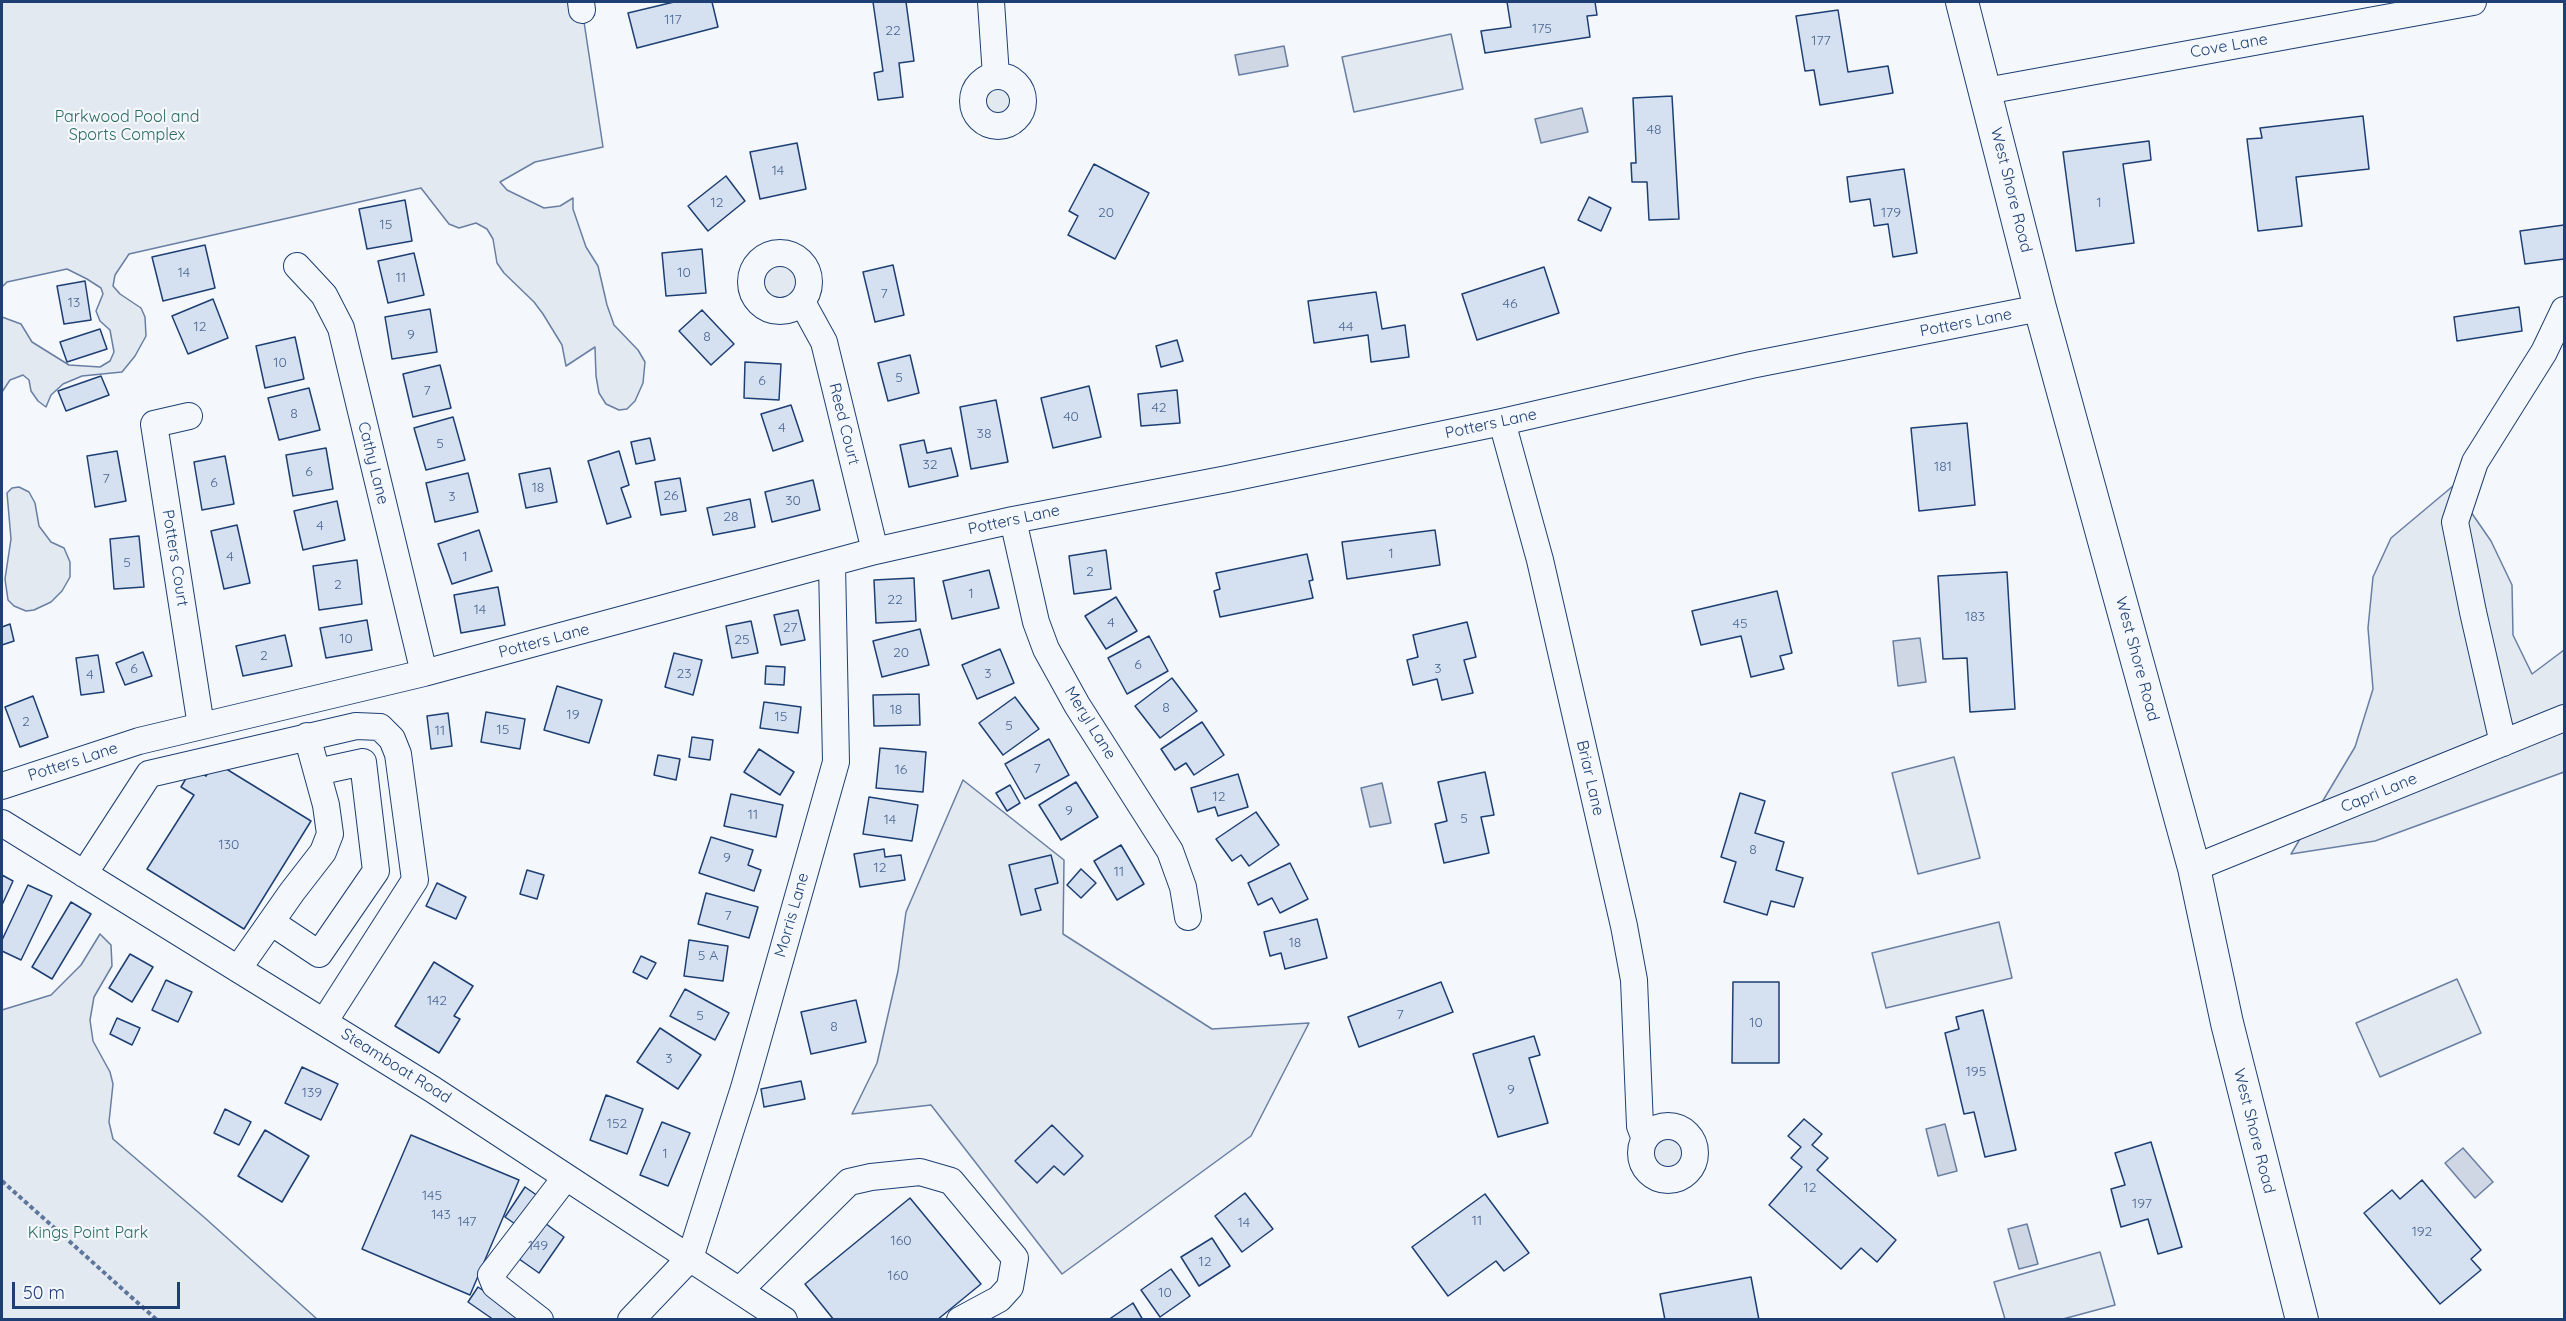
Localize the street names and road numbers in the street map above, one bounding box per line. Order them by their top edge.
street label: Cove Lane [2189,30,2269,62]
street label: West Shore Road [1986,125,2036,255]
street label: Potters Lane [1918,305,2014,341]
street label: Reed Court [825,381,863,467]
street label: Potters Lane [1443,405,1539,443]
street label: Cathy Lane [353,420,393,506]
street label: Potters Lane [966,501,1062,539]
street label: Potters Court [158,508,192,608]
street label: West Shore Road [2111,595,2163,723]
street label: Potters Lane [496,620,592,662]
street label: Meryl Lane [1060,683,1120,763]
street label: Potters Lane [26,738,120,786]
street label: Briar Lane [1572,738,1608,818]
street label: Capri Lane [2338,769,2420,817]
street label: Morris Lane [771,871,813,959]
street label: Steamboat Road [337,1024,455,1108]
street label: West Shore Road [2229,1066,2279,1196]

